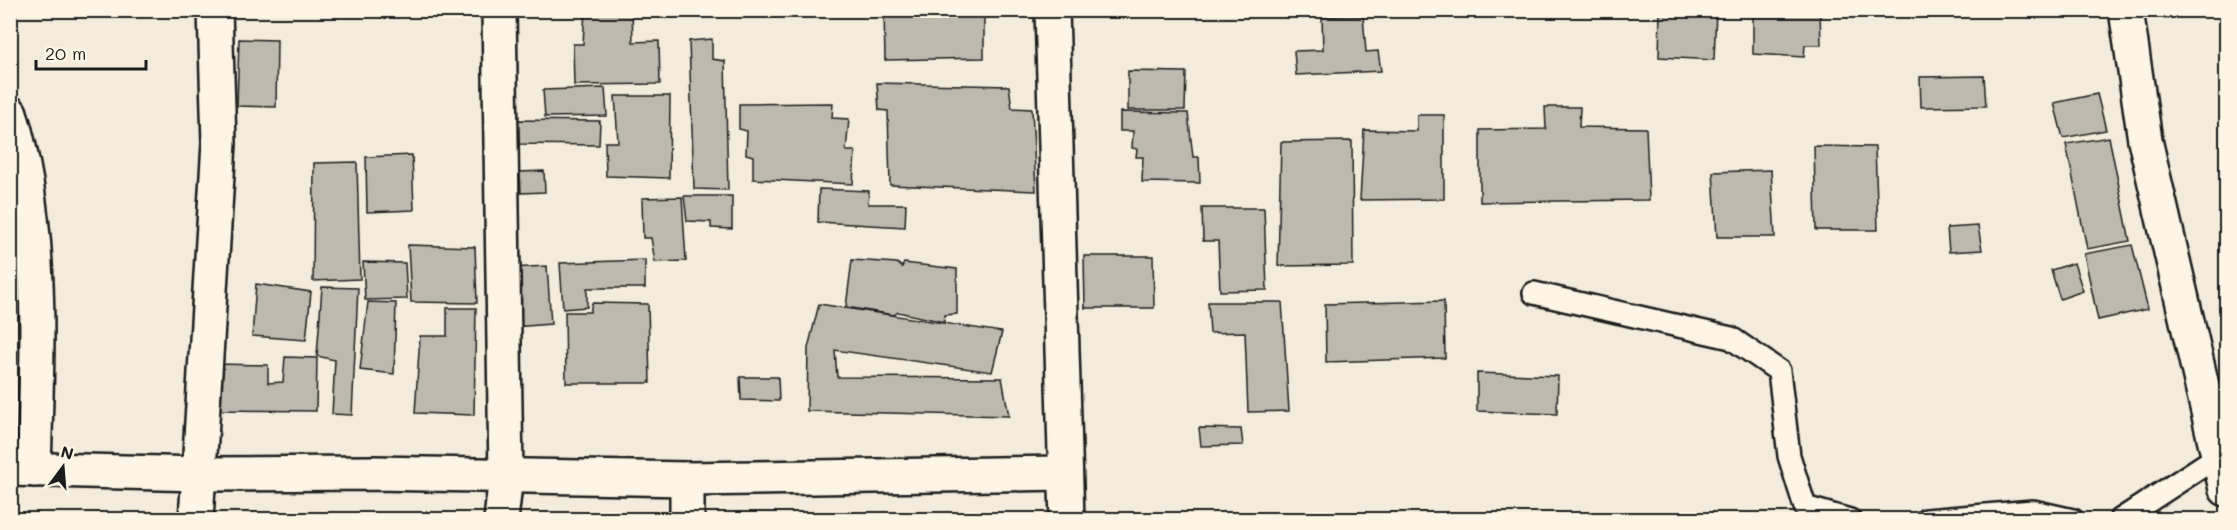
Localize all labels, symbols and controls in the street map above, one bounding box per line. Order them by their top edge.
scale bar [36,33,146,71]
text: 20 m [45,41,86,65]
north arrow [33,437,93,497]
text: N [59,440,76,464]

